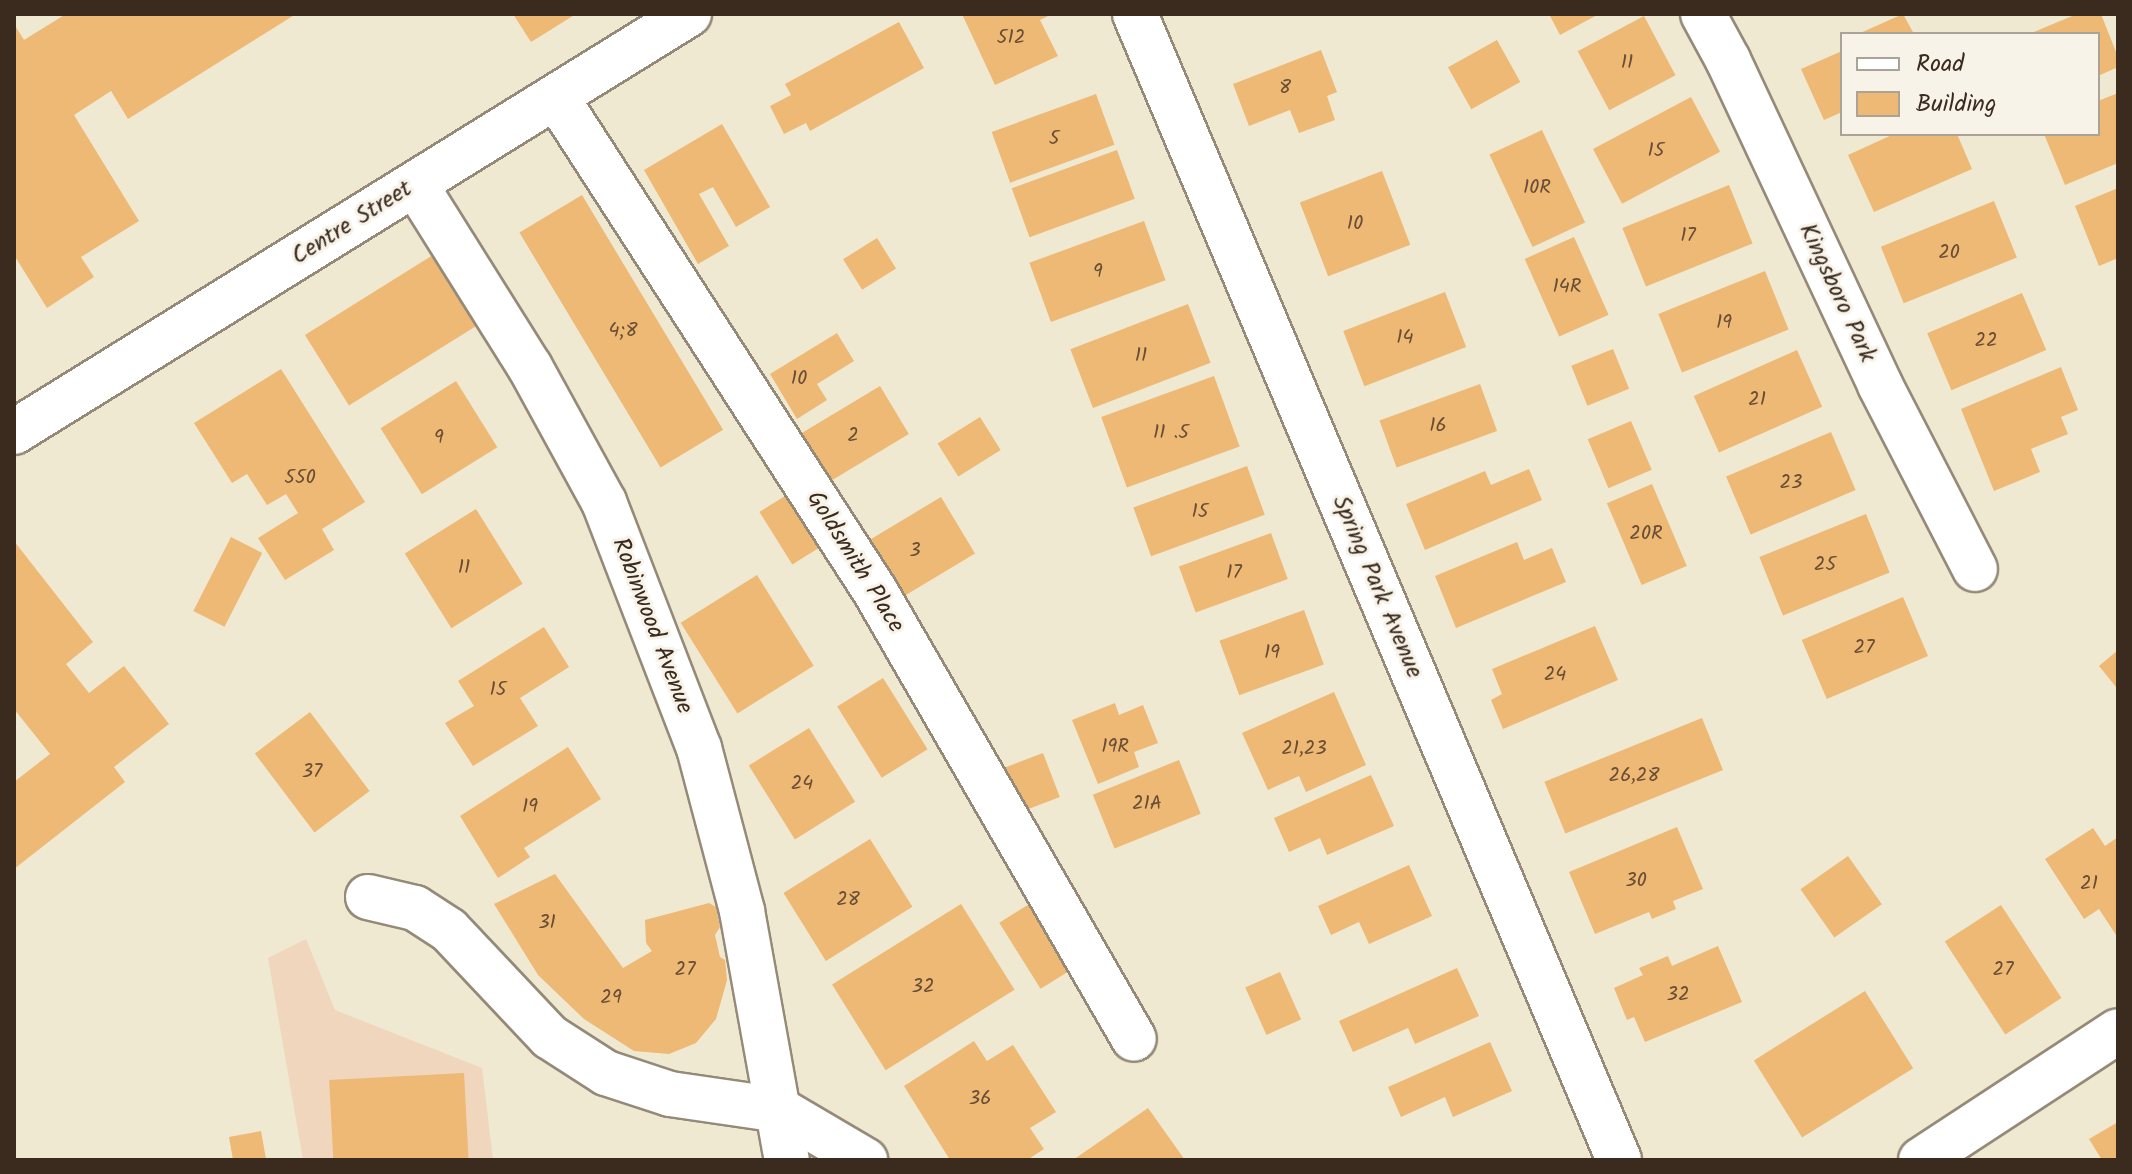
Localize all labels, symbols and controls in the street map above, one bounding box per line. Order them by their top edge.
house number: 512 [997,26,1025,50]
legend [1840,32,2100,136]
text: Road [1916,45,1964,84]
house number: 11 [1621,51,1633,75]
house number: 8 [1279,76,1291,100]
text: Building [1916,85,1996,124]
house number: 5 [1049,127,1059,151]
house number: 15 [1647,139,1665,163]
street label: Centre Street [286,175,418,271]
house number: 10R [1523,176,1551,200]
house number: 10 [1347,212,1363,236]
street label: Kingsboro Park [1792,219,1882,367]
house number: 17 [1680,224,1696,248]
house number: 20 [1938,241,1960,265]
house number: 9 [1093,260,1103,284]
house number: 14R [1553,275,1581,299]
house number: 19 [1716,311,1732,335]
house number: 4;8 [608,319,638,343]
house number: 14 [1396,326,1414,350]
house number: 22 [1974,329,1998,353]
house number: 11 [1135,344,1147,368]
house number: 10 [791,367,807,391]
house number: 21 [1748,388,1766,412]
house number: 16 [1429,414,1447,438]
house number: 11 .5 [1153,421,1189,445]
house number: 2 [847,424,859,448]
house number: 9 [434,426,444,450]
house number: 550 [284,466,316,490]
house number: 23 [1779,471,1803,495]
street label: Goldsmith Place [800,486,910,638]
street label: Spring Park Avenue [1326,491,1428,683]
house number: 15 [1191,500,1209,524]
house number: 20R [1629,522,1663,546]
street label: Robinwood Avenue [605,534,699,718]
house number: 3 [909,539,921,563]
house number: 25 [1814,553,1836,577]
house number: 11 [458,556,470,580]
house number: 17 [1226,561,1242,585]
house number: 27 [1854,636,1874,660]
house number: 19 [1264,641,1280,665]
house number: 24 [1544,663,1566,687]
house number: 15 [489,678,507,702]
house number: 19R [1101,735,1129,759]
house number: 21,23 [1281,737,1327,761]
house number: 37 [302,760,322,784]
house number: 26,28 [1609,764,1659,788]
house number: 24 [791,772,813,796]
house number: 21A [1132,792,1162,816]
house number: 19 [522,795,538,819]
house number: 30 [1625,869,1647,893]
house number: 21 [2080,872,2098,896]
house number: 28 [836,888,860,912]
house number: 31 [538,911,556,935]
house number: 27 [675,958,695,982]
house number: 27 [1993,958,2013,982]
house number: 32 [911,975,935,999]
house number: 32 [1666,983,1690,1007]
house number: 29 [600,986,622,1010]
house number: 36 [969,1087,991,1111]

